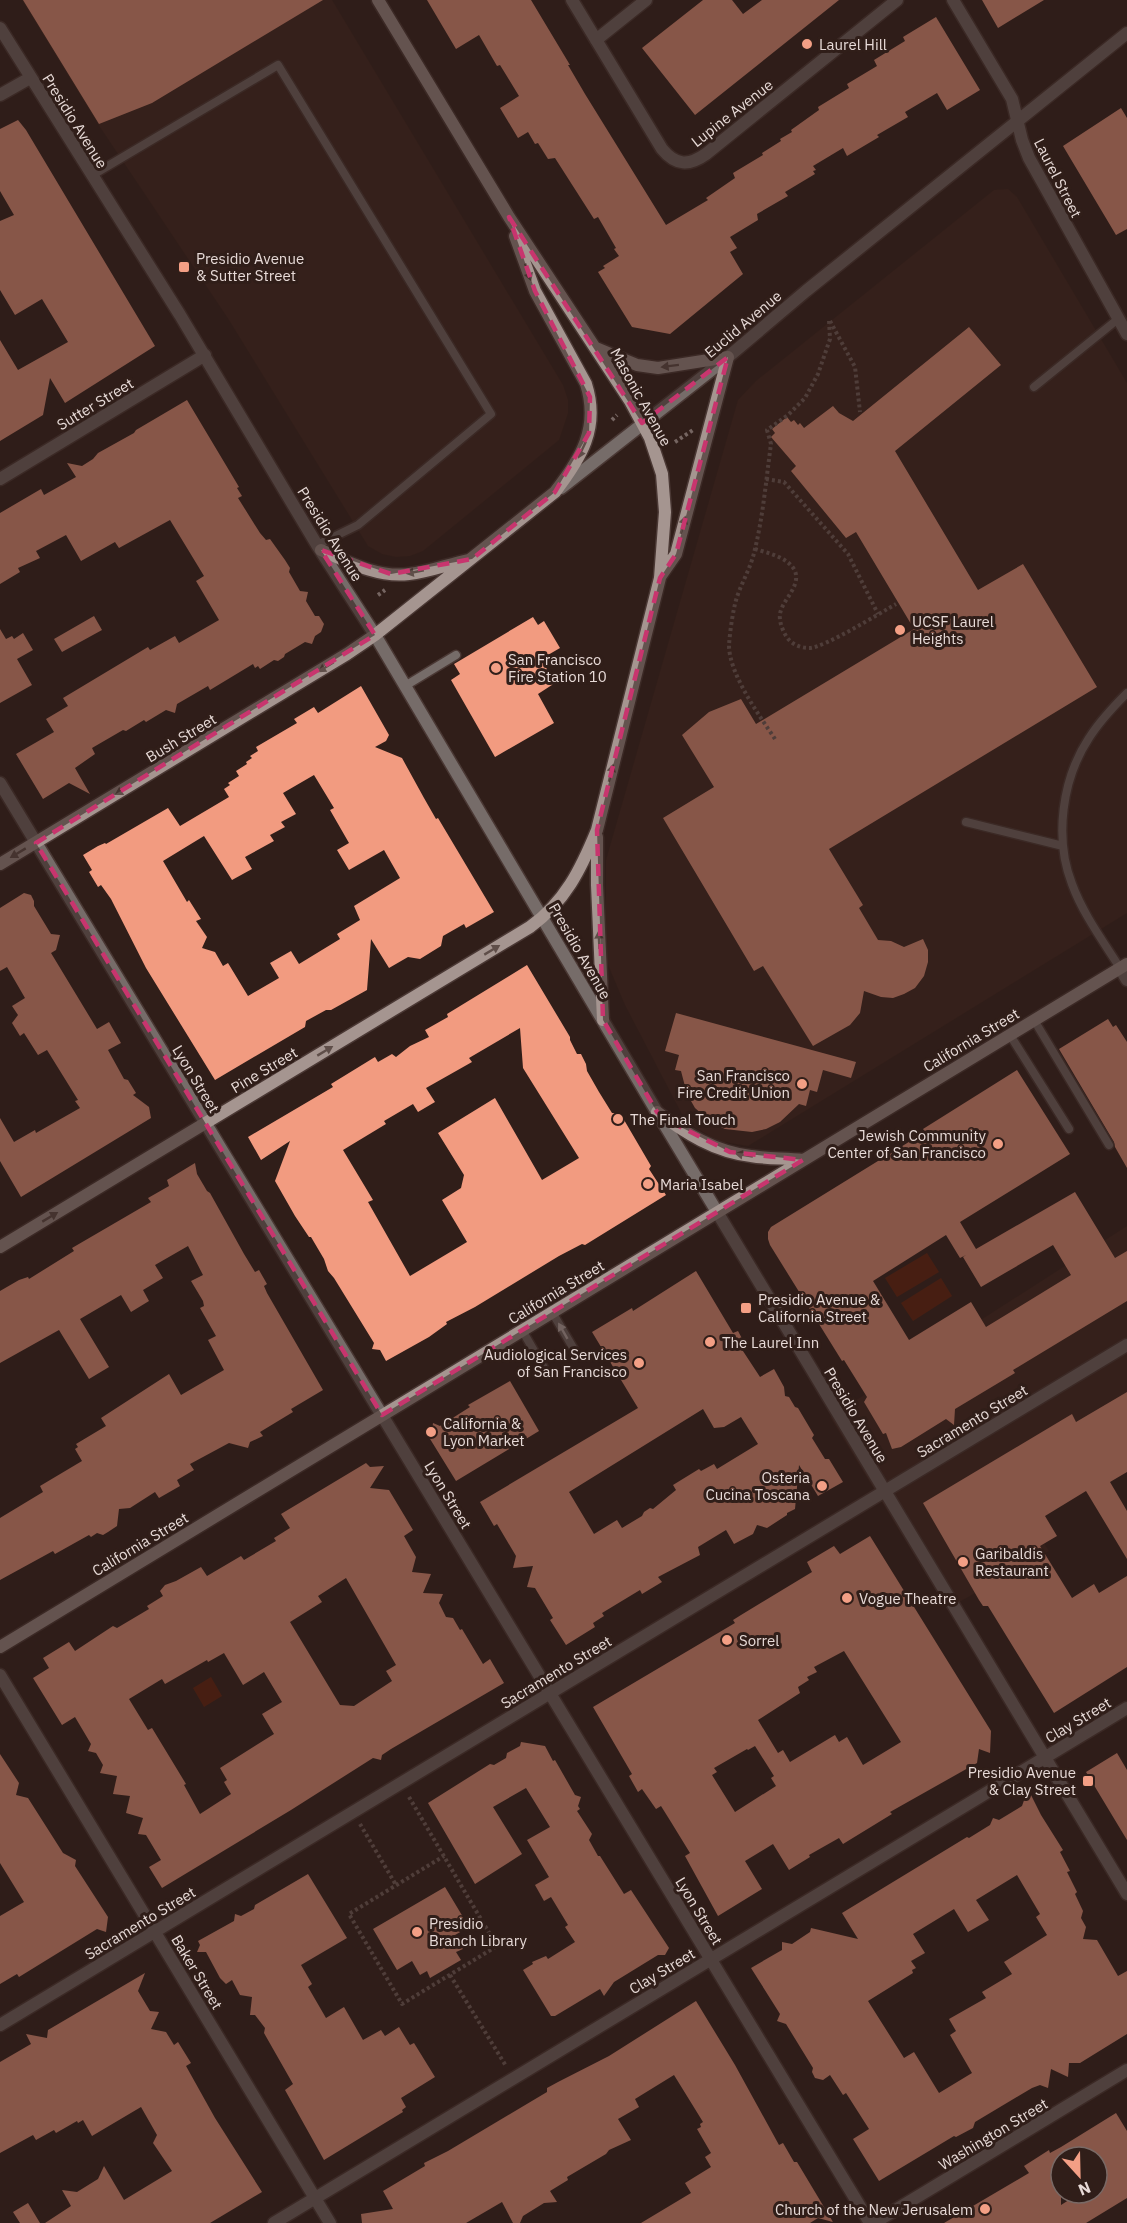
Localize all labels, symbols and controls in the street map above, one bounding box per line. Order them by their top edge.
place label: Laurel Hill [819,35,887,54]
marker: Laurel Hill [800,37,814,51]
street label: Presidio Avenue [38,70,112,172]
street label: Lupine Avenue [687,75,777,151]
street label: Laurel Street [1030,135,1086,221]
place label: Presidio Avenue & Sutter Street [196,249,304,285]
marker: Presidio Avenue & Sutter Street [177,260,191,274]
one-way arrow [524,263,534,281]
street label: Euclid Avenue [701,286,785,362]
street label: Masonic Avenue [606,345,676,449]
one-way arrow [661,361,680,371]
street label: Sutter Street [53,374,137,434]
one-way arrow [577,442,586,459]
street label: Presidio Avenue [293,483,367,585]
one-way arrow [679,516,689,535]
one-way arrow [405,568,424,577]
place label: UCSF Laurel Heights [912,612,994,648]
marker: UCSF Laurel Heights [893,623,907,637]
place label: San Francisco Fire Station 10 [508,650,607,686]
marker: San Francisco Fire Station 10 [489,661,503,675]
one-way arrow [318,662,334,673]
street label: Bush Street [142,710,220,766]
one-way arrow [607,764,617,782]
one-way arrow [114,785,131,795]
one-way arrow [10,848,26,859]
street label: Presidio Avenue [545,899,615,1003]
one-way arrow [595,931,604,950]
one-way arrow [484,945,500,956]
street label: California Street [919,1004,1023,1076]
street label: Lyon Street [168,1042,224,1116]
street label: Pine Street [227,1043,301,1097]
one-way arrow [317,1046,334,1056]
place label: San Francisco Fire Credit Union [677,1066,790,1102]
marker: San Francisco Fire Credit Union [795,1077,809,1091]
place label: The Final Touch [630,1110,736,1129]
marker: The Final Touch [611,1112,625,1126]
place label: Jewish Community Center of San Francisco [827,1126,986,1162]
marker: Jewish Community Center of San Francisco [991,1137,1005,1151]
one-way arrow [735,1150,754,1159]
place label: Maria Isabel [660,1175,743,1194]
marker: Maria Isabel [641,1177,655,1191]
one-way arrow [42,1211,58,1222]
street label: California Street [504,1256,608,1328]
place label: Presidio Avenue & California Street [758,1290,881,1326]
marker: Presidio Avenue & California Street [739,1301,753,1315]
one-way arrow [558,1323,568,1340]
place label: The Laurel Inn [722,1333,819,1352]
marker: The Laurel Inn [703,1335,717,1349]
place label: Audiological Services of San Francisco [484,1345,627,1381]
marker: Audiological Services of San Francisco [632,1356,646,1370]
street label: Presidio Avenue [820,1364,892,1466]
street label: Sacramento Street [913,1380,1031,1462]
place label: California & Lyon Market [443,1414,525,1450]
marker: California & Lyon Market [424,1425,438,1439]
street label: Lyon Street [420,1458,476,1532]
place label: Osteria Cucina Toscana [705,1468,810,1504]
marker: Osteria Cucina Toscana [815,1479,829,1493]
street label: California Street [88,1508,192,1580]
place label: Garibaldis Restaurant [975,1544,1049,1580]
marker: Garibaldis Restaurant [956,1555,970,1569]
place label: Vogue Theatre [859,1589,957,1608]
marker: Vogue Theatre [840,1591,854,1605]
street label: Sacramento Street [497,1631,615,1713]
place label: Sorrel [739,1631,779,1650]
marker: Sorrel [720,1633,734,1647]
street label: Clay Street [1042,1693,1114,1747]
place label: Presidio Avenue & Clay Street [968,1763,1076,1799]
marker: Presidio Avenue & Clay Street [1081,1774,1095,1788]
street label: Lyon Street [671,1874,727,1948]
street label: Sacramento Street [81,1882,199,1964]
place label: Presidio Branch Library [429,1914,527,1950]
marker: Presidio Branch Library [410,1925,424,1939]
street label: Baker Street [167,1931,227,2013]
street label: Clay Street [626,1944,698,1998]
street label: Washington Street [935,2094,1051,2174]
north arrow [1049,2145,1109,2205]
text: N [1075,2177,1094,2200]
place label: Church of the New Jerusalem [775,2200,973,2219]
marker: Church of the New Jerusalem [978,2202,992,2216]

